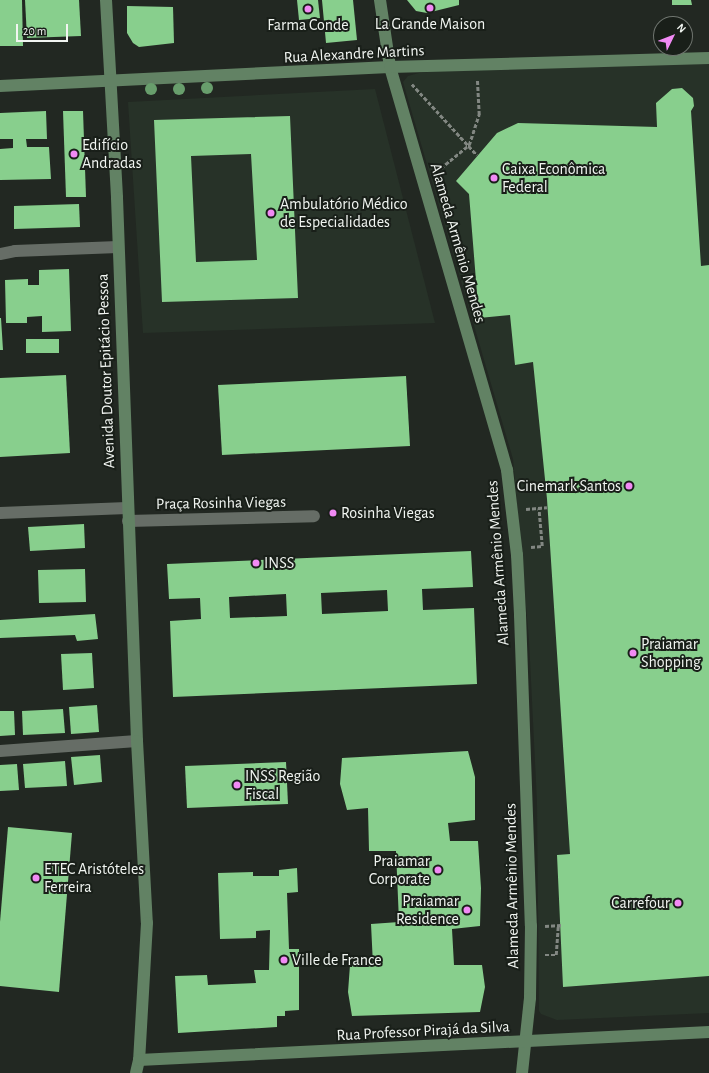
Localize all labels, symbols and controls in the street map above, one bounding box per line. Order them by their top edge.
marker: La Grande Maison [425,3,435,13]
marker: Farma Conde [303,4,313,14]
place label: La Grande Maison [375,14,485,34]
place label: Farma Conde [267,15,349,35]
scale bar [18,16,70,42]
north arrow [653,16,693,56]
text: N [675,22,688,35]
text: 20 m [23,25,46,37]
street label: Rua Alexandre Martins [283,41,425,67]
place label: Edifício Andradas [82,135,142,173]
marker: Edifício Andradas [69,149,79,159]
place label: Caixa Econômica Federal [502,159,605,197]
street label: Alameda Armênio Mendes [426,161,490,325]
marker: Caixa Econômica Federal [489,173,499,183]
place label: Ambulatório Médico de Especialidades [280,194,408,232]
marker: Ambulatório Médico de Especialidades [265,207,277,219]
street label: Avenida Doutor Epitácio Pessoa [93,273,119,469]
place label: Cinemark Santos [517,476,621,496]
street label: Alameda Armênio Mendes [483,480,513,646]
marker: Cinemark Santos [624,481,634,491]
street label: Praça Rosinha Viegas [156,492,286,514]
place label: Rosinha Viegas [341,503,435,523]
marker: Rosinha Viegas [328,508,338,518]
place label: INSS [264,553,294,573]
marker: INSS [251,558,261,568]
place label: Praiamar Shopping [641,634,701,672]
marker: Praiamar Shopping [628,648,638,658]
place label: INSS Região Fiscal [245,766,320,804]
marker: INSS Região Fiscal [232,780,242,790]
street label: Alameda Armênio Mendes [501,803,523,969]
place label: Praiamar Corporate [369,851,430,889]
place label: ETEC Aristóteles Ferreira [44,859,144,897]
marker: Praiamar Corporate [433,865,443,875]
marker: ETEC Aristóteles Ferreira [31,873,41,883]
place label: Praiamar Residence [396,891,459,929]
place label: Carrefour [611,893,670,913]
marker: Carrefour [673,898,683,908]
marker: Praiamar Residence [462,905,472,915]
place label: Ville de France [292,950,382,970]
marker: Ville de France [279,955,289,965]
street label: Rua Professor Pirajá da Silva [336,1017,510,1045]

